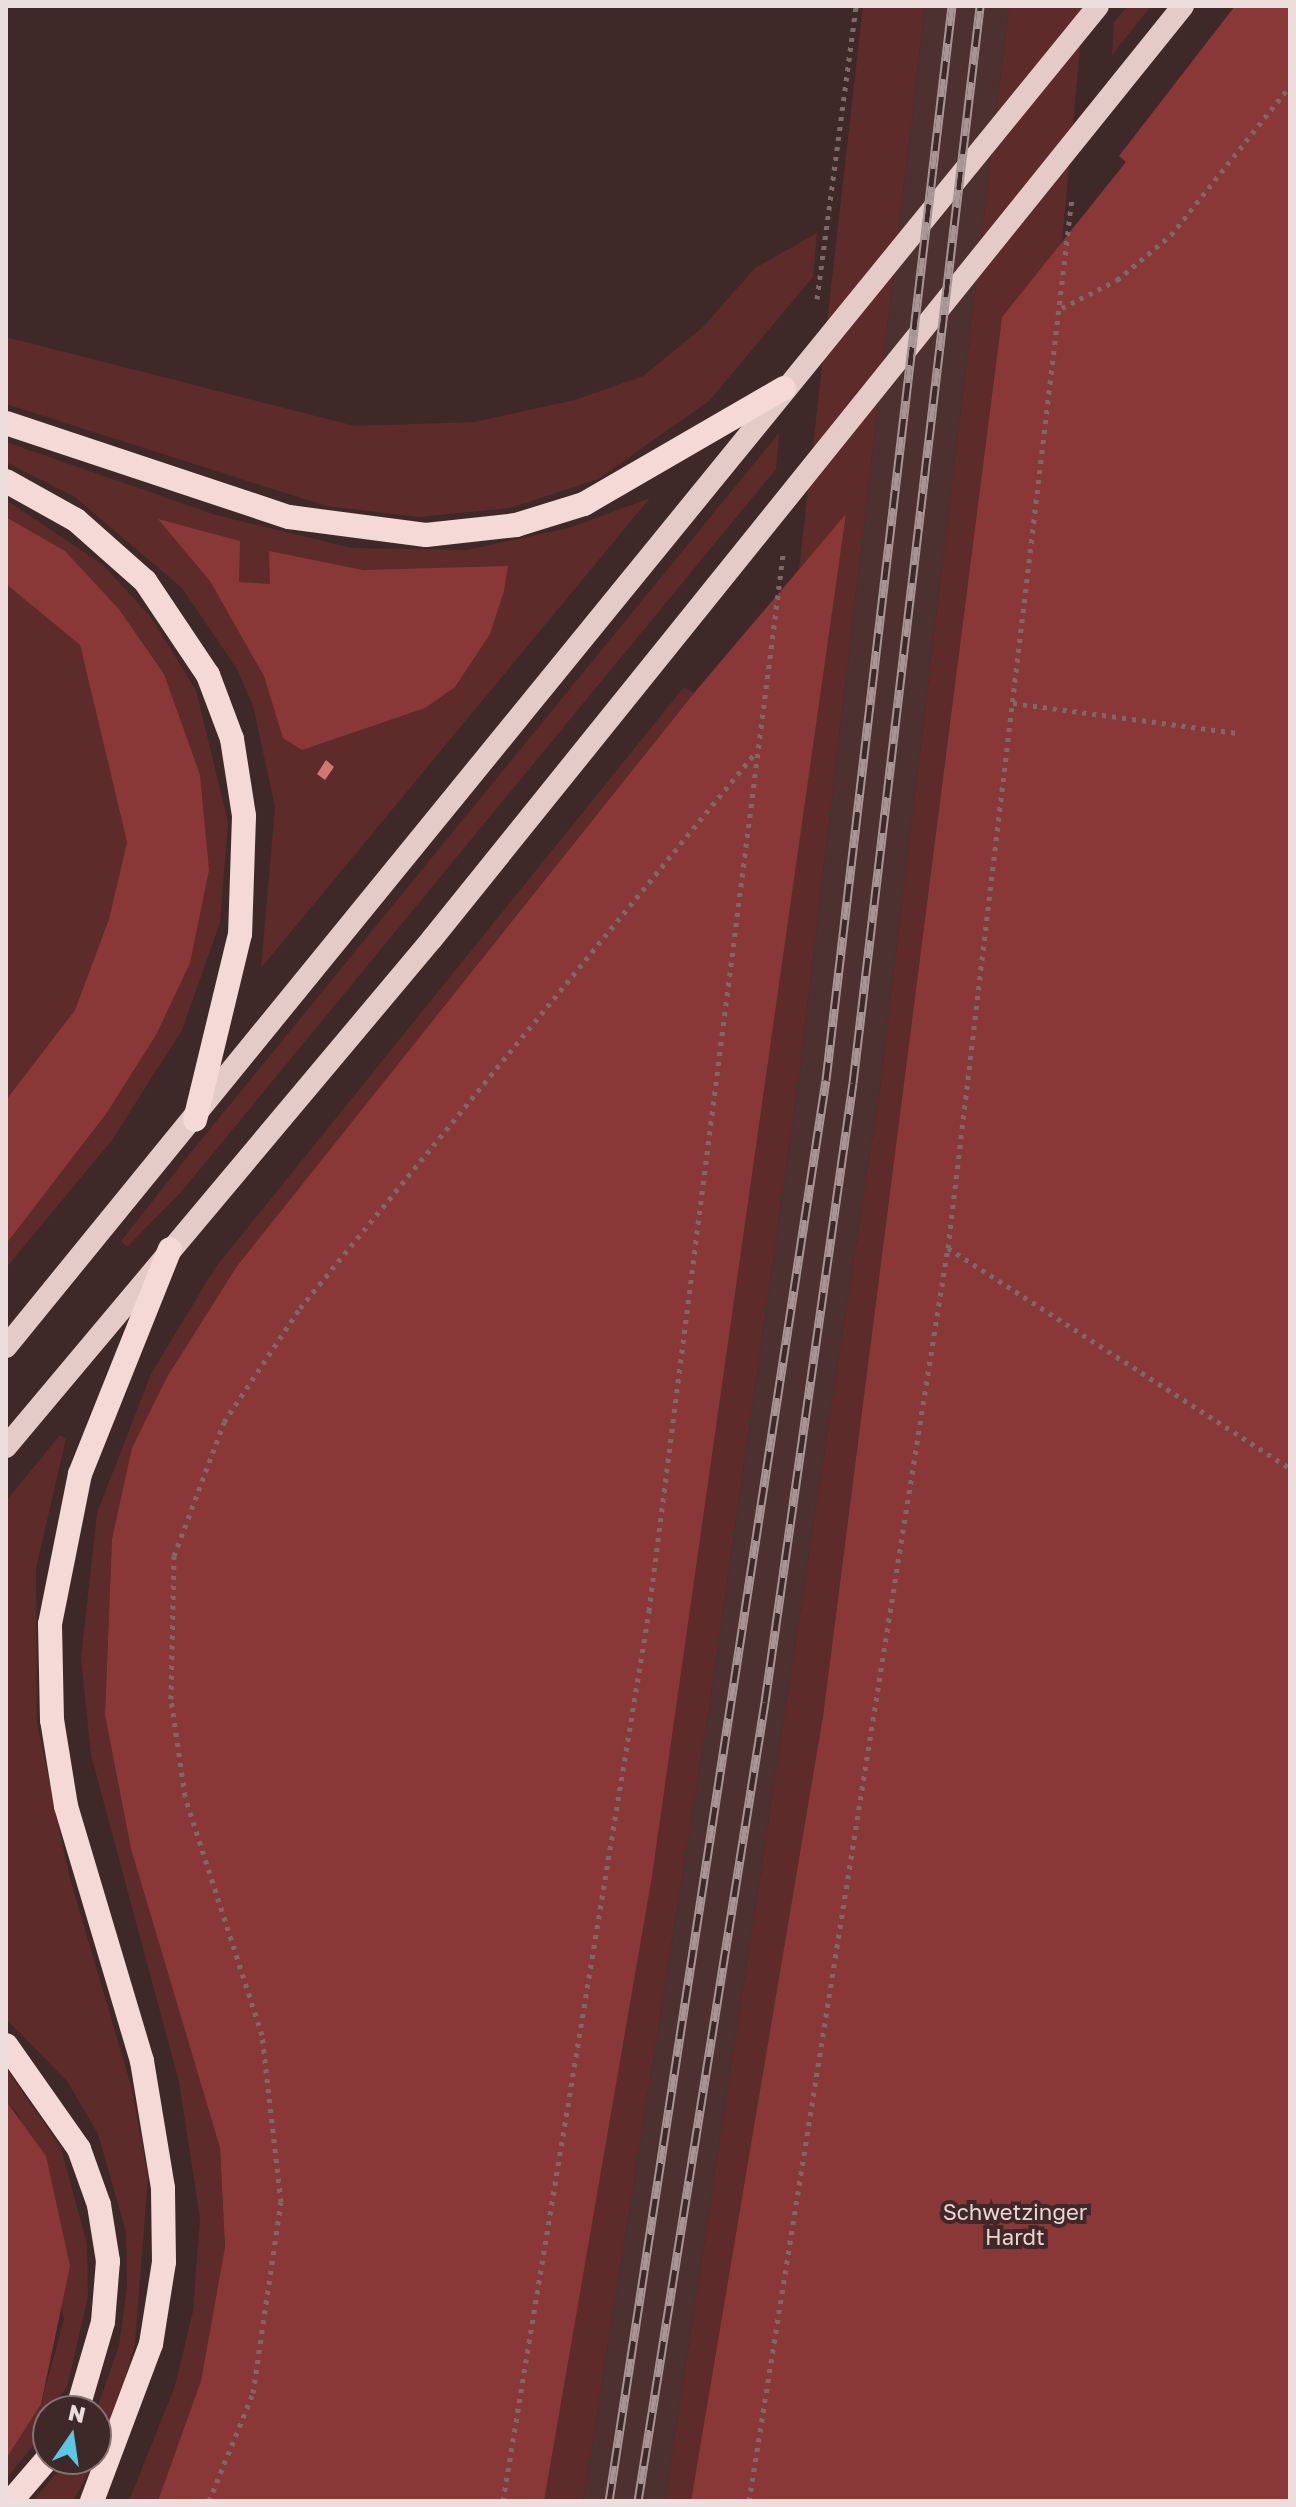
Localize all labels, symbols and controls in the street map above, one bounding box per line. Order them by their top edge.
park label: Schwetzinger Hardt [943,2198,1087,2250]
north arrow [32,2395,112,2475]
text: N [66,2398,88,2428]

